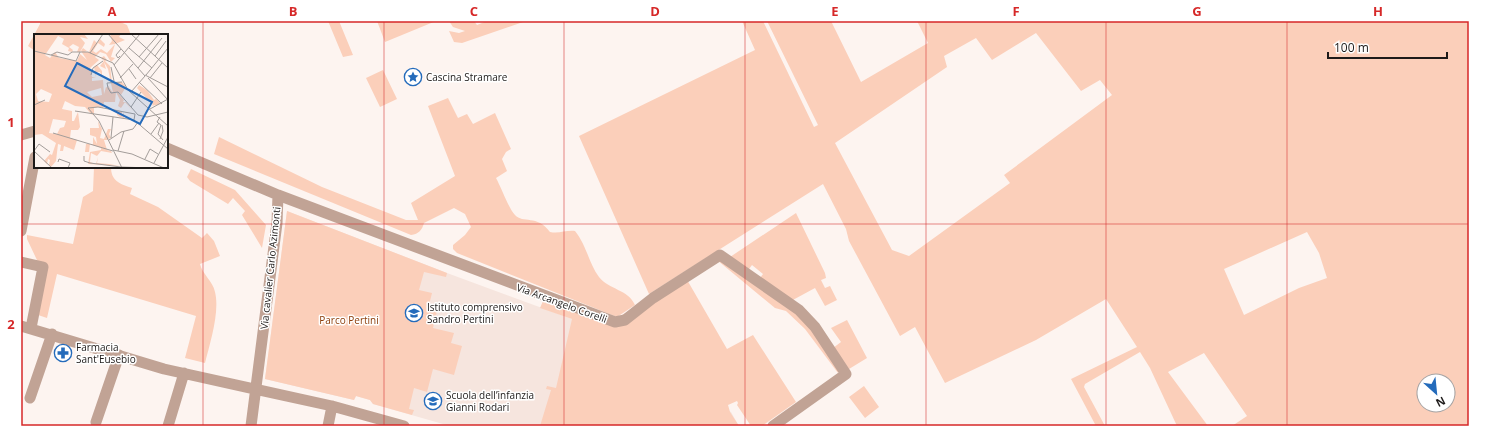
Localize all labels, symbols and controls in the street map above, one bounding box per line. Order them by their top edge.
text: A [108,2,117,20]
text: B [289,2,298,20]
text: C [470,2,478,20]
text: D [650,2,660,20]
text: E [831,2,839,20]
text: F [1012,2,1020,20]
text: G [1192,2,1202,20]
text: H [1373,2,1383,20]
inset map [34,34,168,168]
scale bar [1328,34,1447,60]
text: 100 m [1334,39,1369,56]
place icon: Cascina Stramare [403,67,423,87]
place label: Cascina Stramare [426,70,508,84]
text: 1 [7,113,15,131]
street label: Via cavalier Carlo Azimonti [257,206,283,330]
street label: Via Arcangelo Corelli [515,280,609,326]
place label: Istituto comprensivo Sandro Pertini [427,300,523,326]
school or university icon: Istituto comprensivo Sandro Pertini [404,303,424,323]
park label: Parco Pertini [319,313,379,327]
text: 2 [7,315,15,333]
place label: Farmacia Sant'Eusebio [76,340,136,366]
pharmacy icon: Farmacia Sant'Eusebio [53,343,73,363]
north arrow [1416,373,1456,413]
place label: Scuola dell’infanzia Gianni Rodari [446,388,534,414]
school or university icon: Scuola dell’infanzia Gianni Rodari [423,391,443,411]
text: N [1433,394,1448,411]

